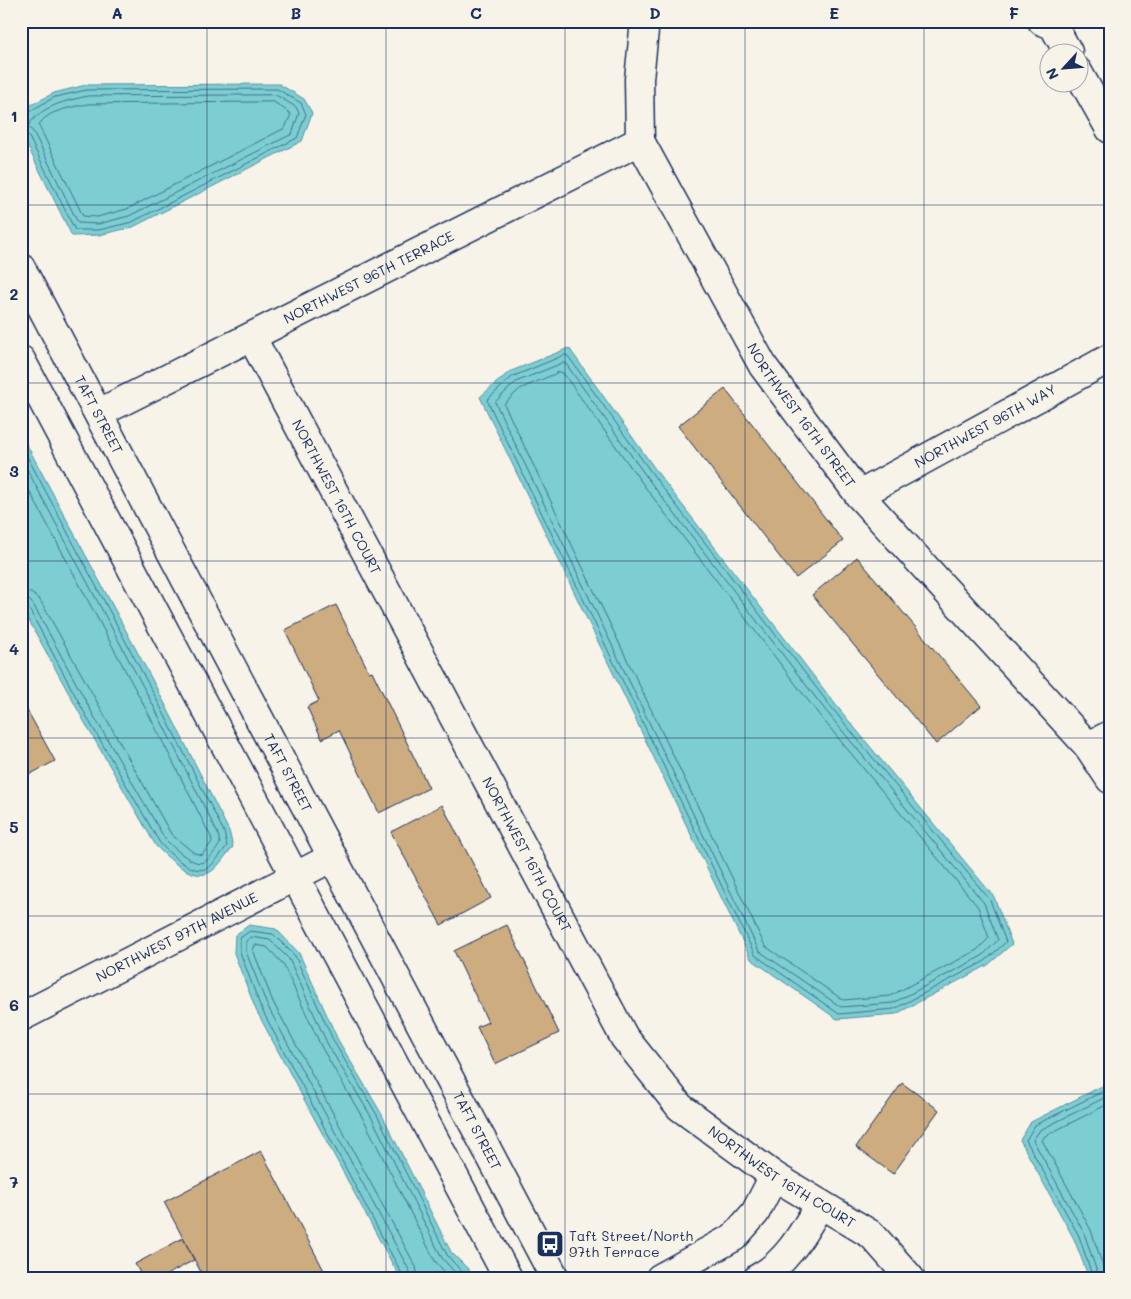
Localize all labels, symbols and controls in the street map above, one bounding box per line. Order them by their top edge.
text: A [111,2,123,23]
text: B [291,2,301,23]
text: C [470,2,482,23]
text: D [649,2,661,23]
text: E [829,2,839,23]
text: F [1009,2,1019,23]
north arrow [1038,42,1088,92]
text: N [1041,65,1063,83]
text: 1 [10,105,18,126]
street label: NORTHWEST 96TH TERRACE [280,226,457,328]
text: 2 [10,283,19,304]
street label: NORTHWEST 16TH STREET [743,339,860,491]
street label: TAFT STREET [70,372,128,457]
street label: NORTHWEST 96TH WAY [911,379,1059,472]
street label: NORTHWEST 16TH COURT [288,416,386,578]
text: 3 [9,460,19,481]
text: 4 [9,638,19,659]
street label: TAFT STREET [260,730,317,815]
street label: NORTHWEST 16TH COURT [478,773,576,935]
text: 5 [9,816,19,837]
street label: NORTHWEST 97TH AVENUE [92,887,261,986]
text: 6 [9,994,19,1015]
street label: TAFT STREET [449,1088,506,1173]
street label: NORTHWEST 16TH COURT [705,1121,859,1232]
text: 7 [10,1171,19,1192]
place label: Taft Street/North 97th Terrace [569,1226,693,1261]
bus stop icon: Taft Street/North 97th Terrace [535,1229,565,1259]

